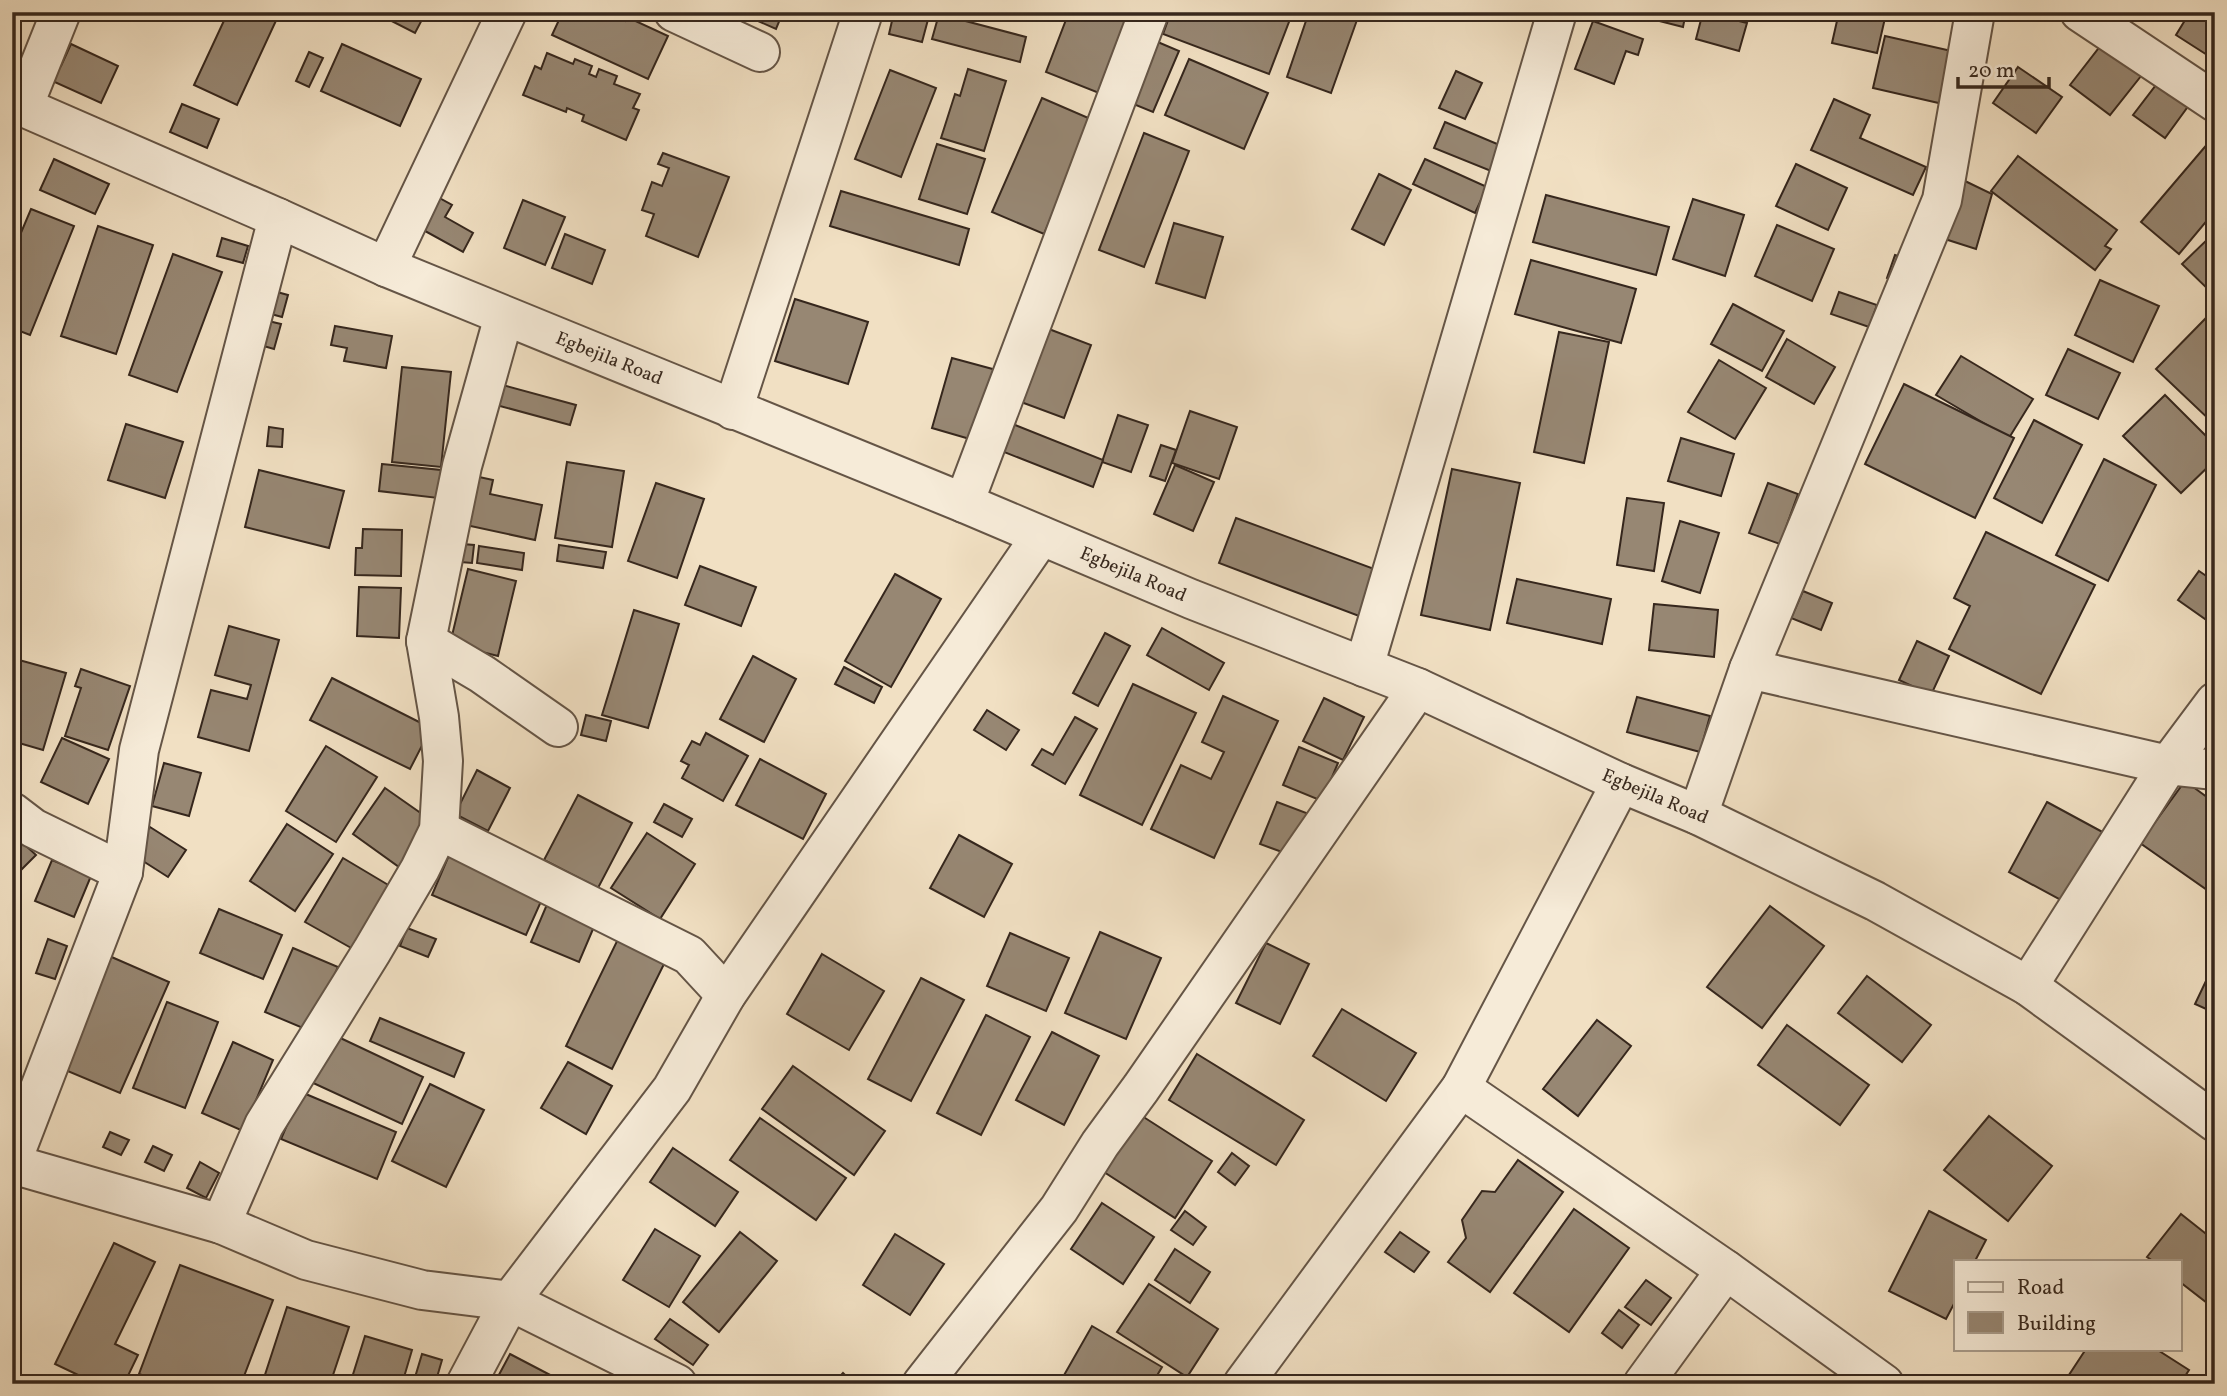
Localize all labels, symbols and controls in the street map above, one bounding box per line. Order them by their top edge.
scale bar [1958,46,2048,90]
text: 20 m [1968,57,2014,86]
street label: Egbejila Road [552,326,666,392]
street label: Egbejila Road [1076,541,1190,609]
street label: Egbejila Road [1598,763,1712,831]
legend [1954,1260,2182,1350]
text: Road [2017,1274,2064,1303]
text: Building [2017,1310,2096,1339]

